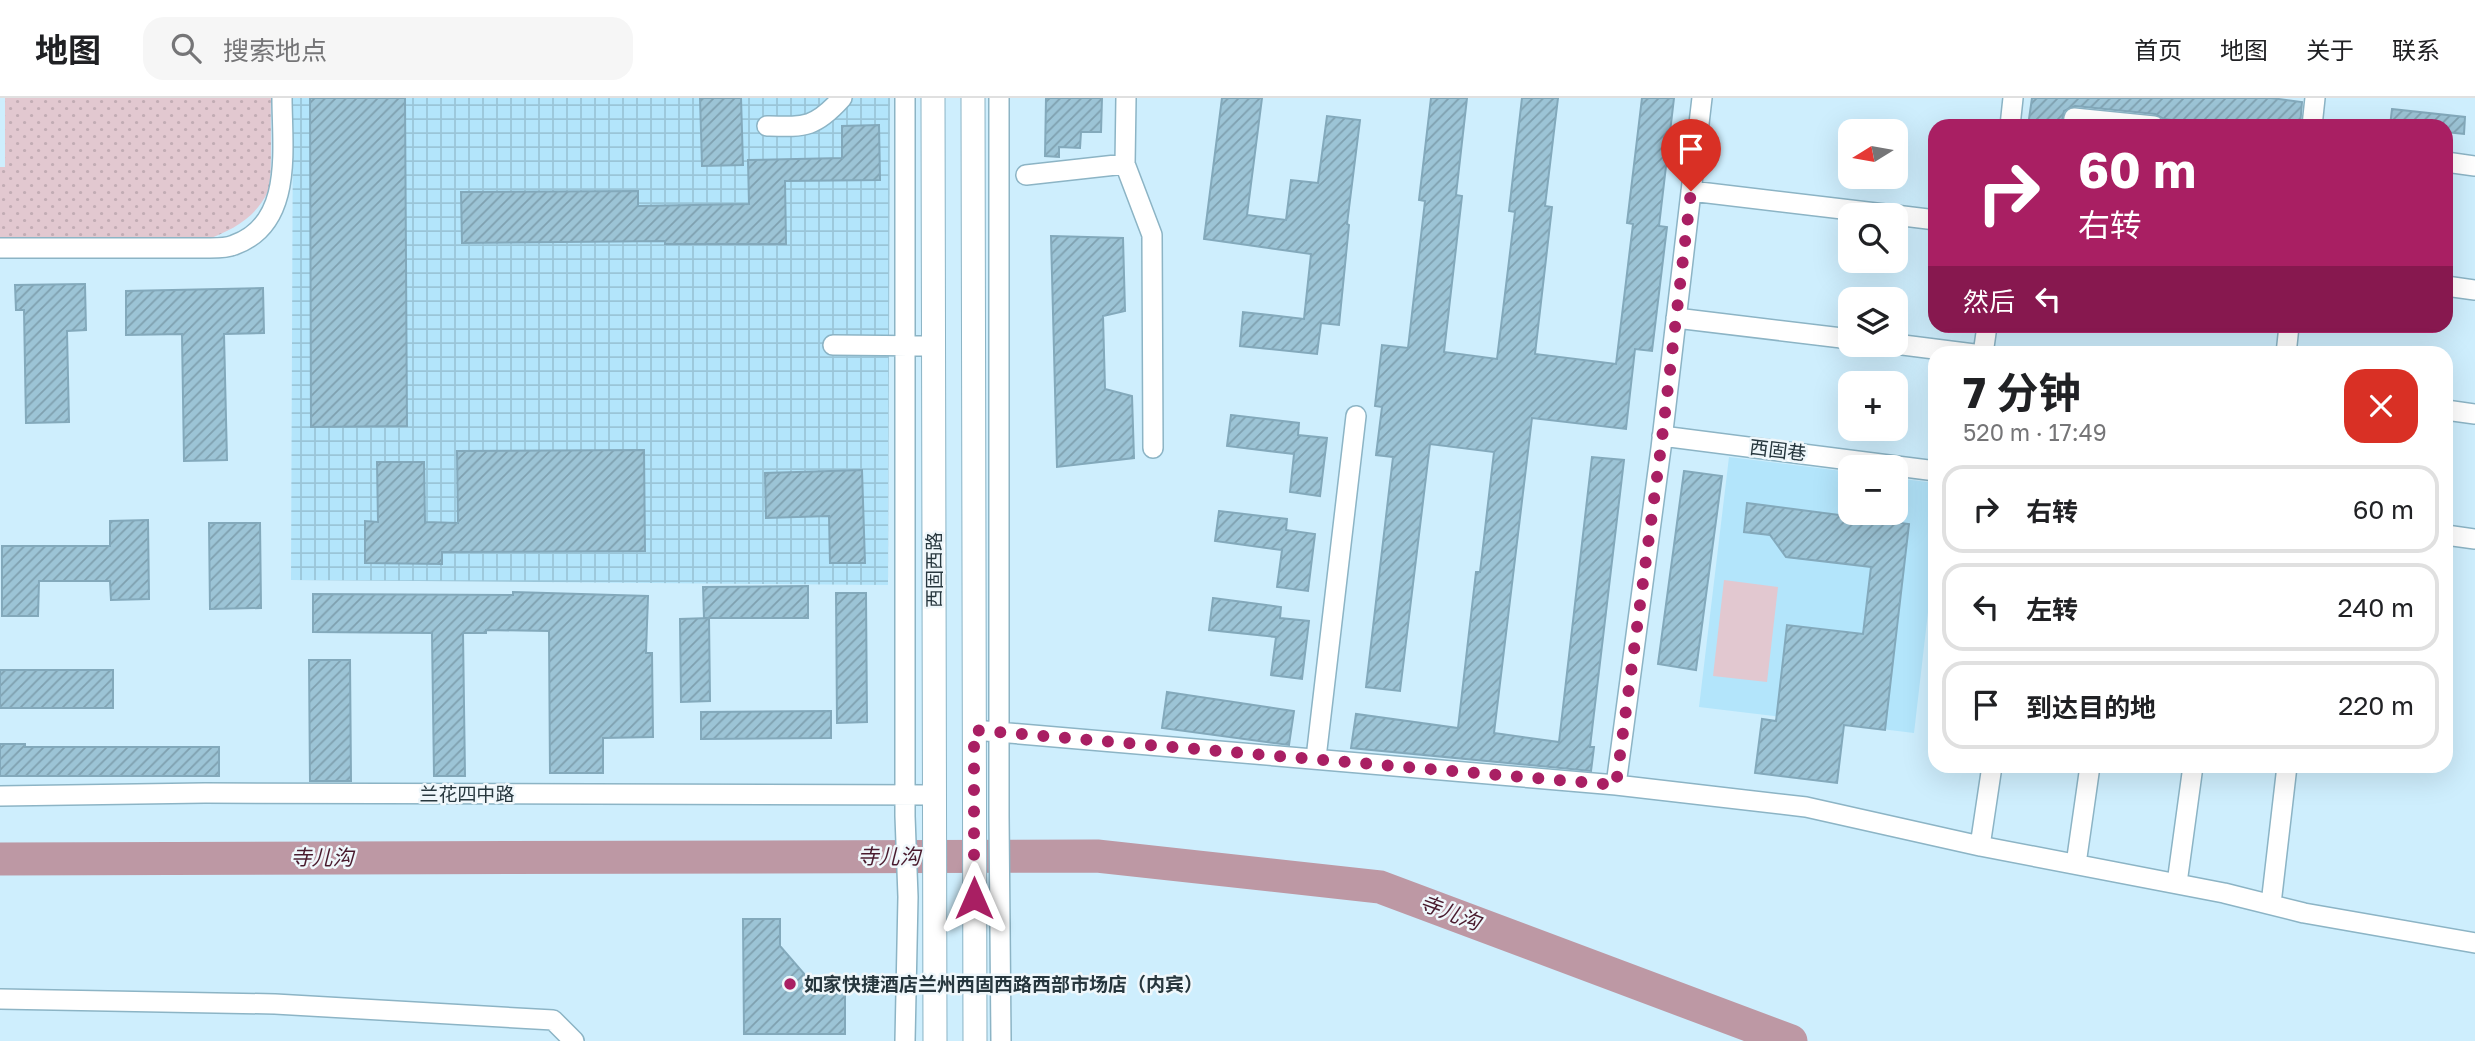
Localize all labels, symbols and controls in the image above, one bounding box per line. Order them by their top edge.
search box [143,17,633,80]
icon: search [167,29,205,67]
text: 地图 [35,30,101,69]
text: 搜索地点 [223,35,327,66]
text: 首页 [2134,35,2182,64]
text: 地图 [2220,35,2268,64]
text: 关于 [2306,35,2354,64]
text: 联系 [2392,35,2440,64]
pin [1661,119,1721,191]
north arrow [1838,119,1908,189]
map controls [1838,119,1908,525]
icon: arrive [1672,130,1710,168]
text: 60 m [2078,140,2196,199]
icon: right [1963,147,2054,238]
button: search [1838,203,1908,273]
text: 右转 [2078,206,2142,244]
icon: left [2029,280,2067,318]
text: 然后 [1963,286,2015,317]
button: layers [1838,287,1908,357]
text: 7 分钟 [1963,367,2080,417]
button: close [2344,369,2418,443]
button: + [1838,371,1908,441]
text: 520 m · 17:49 [1963,418,2107,446]
street label: 西固巷 [1748,435,1808,464]
button: − [1838,455,1908,525]
icon: right [1967,490,2005,528]
text: 60 m [2353,494,2414,525]
text: 右转 [2026,496,2078,527]
street label: 西固西路 [922,532,945,608]
icon: left [1967,588,2005,626]
text: 240 m [2337,592,2414,623]
text: 左转 [2026,594,2078,625]
icon: arrive [1967,686,2005,724]
text: 220 m [2338,690,2414,721]
text: 到达目的地 [2026,692,2156,723]
street label: 兰花四中路 [419,782,515,805]
water label: 寺儿沟 [858,843,922,869]
water label: 寺儿沟 [291,844,355,870]
position arrow [937,861,1011,935]
water label: 寺儿沟 [1416,889,1486,936]
place label: 如家快捷酒店兰州西固西路西部市场店（内宾） [804,972,1203,995]
marker: 如家快捷酒店兰州西固西路西部市场店（内宾） [782,976,798,992]

